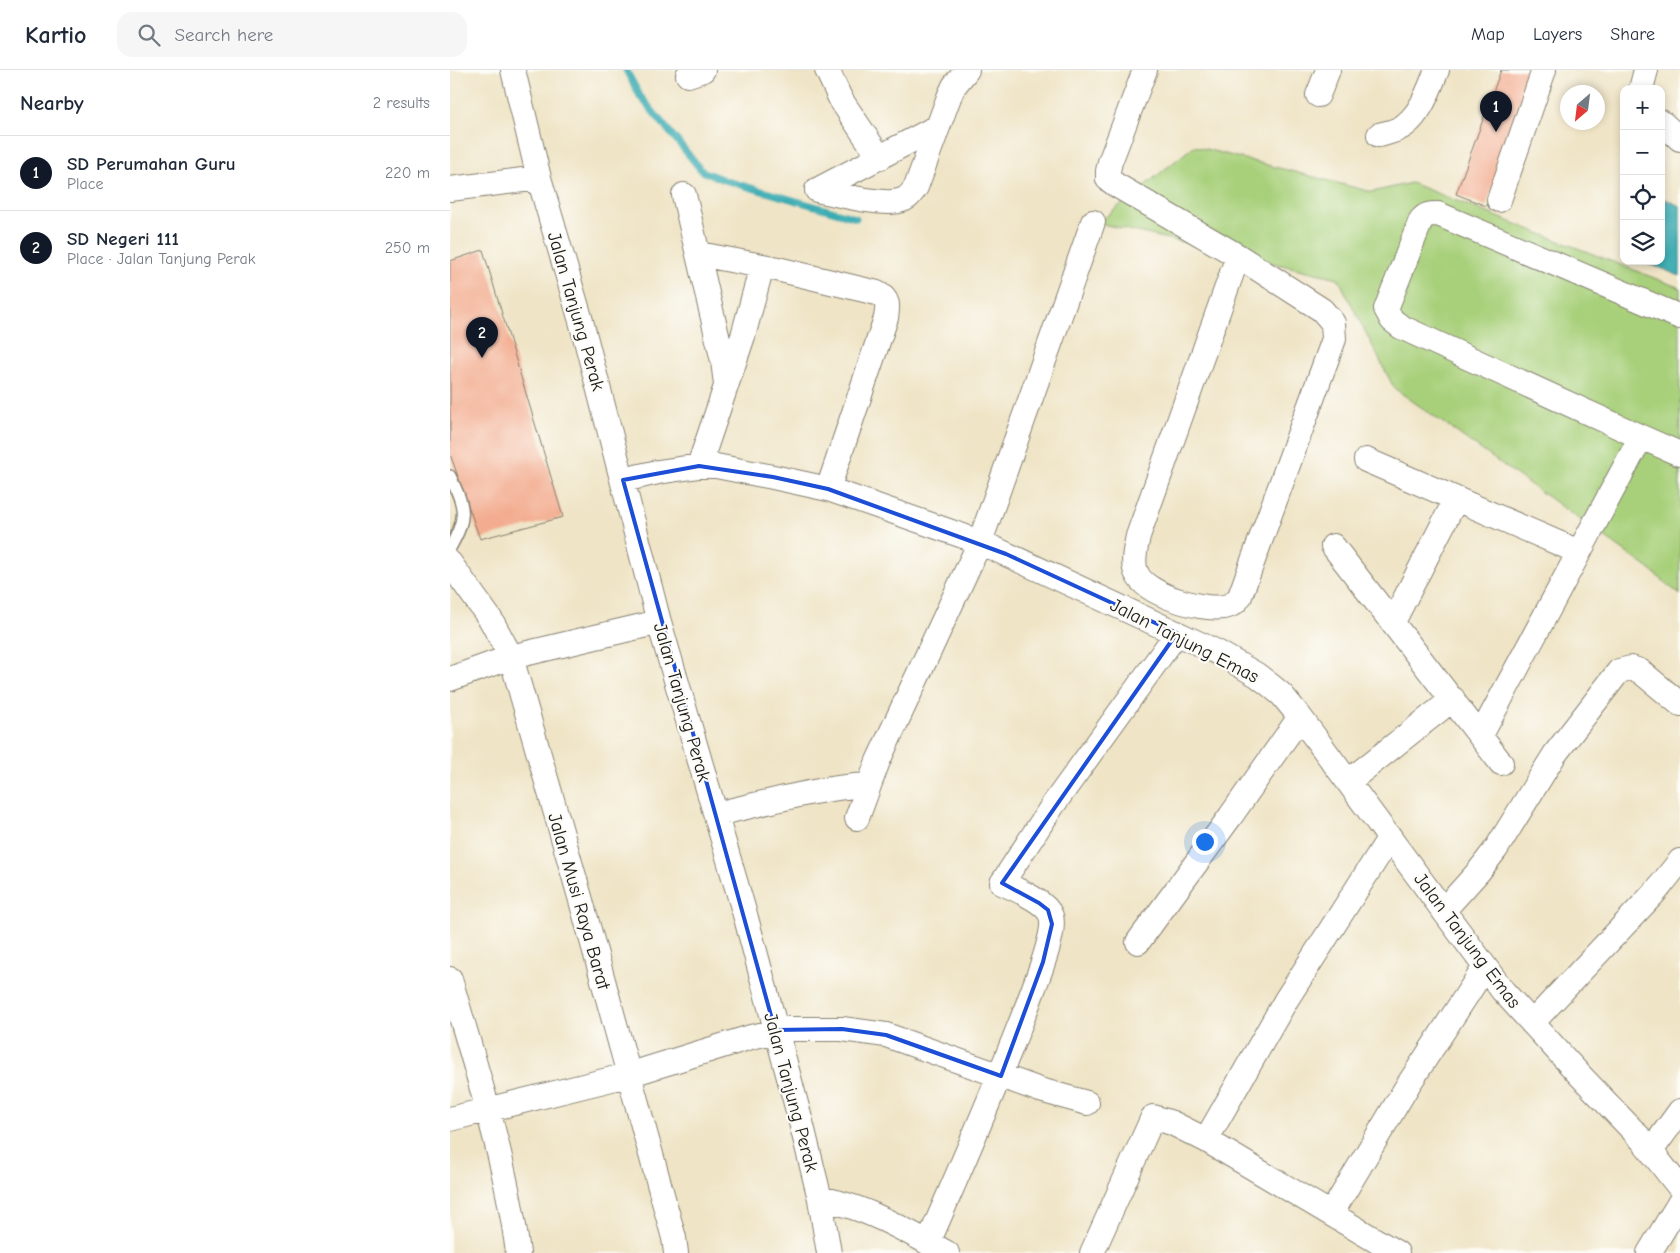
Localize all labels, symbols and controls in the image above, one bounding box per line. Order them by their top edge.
search box [117,12,467,57]
text: Kartio [25,21,87,49]
icon: search [135,21,163,49]
text: Search here [175,24,273,46]
text: Map [1471,24,1505,45]
text: Layers [1533,24,1582,45]
text: Share [1610,24,1655,45]
north arrow [1560,85,1605,130]
map controls [1620,85,1665,265]
button: + [1620,85,1665,130]
text: Nearby [20,91,84,115]
pin: 1 [1480,91,1512,132]
text: 2 results [373,94,430,112]
button: − [1620,130,1665,175]
text: SD Perumahan Guru [67,153,236,175]
text: 1 [33,164,39,182]
text: 220 m [385,164,430,182]
text: Place [67,175,103,193]
button: locate [1620,175,1665,220]
button: layers [1620,220,1665,265]
text: SD Negeri 111 [67,228,179,250]
street label: Jalan Tanjung Perak [543,229,609,394]
text: 2 [32,239,40,257]
text: 250 m [385,239,430,257]
text: Place · Jalan Tanjung Perak [67,250,255,268]
pin: 2 [466,317,498,358]
street label: Jalan Tanjung Emas [1107,594,1263,688]
street label: Jalan Tanjung Perak [649,620,715,785]
street label: Jalan Musi Raya Barat [543,810,615,993]
your location [1192,829,1218,855]
street label: Jalan Tanjung Emas [1409,869,1525,1013]
street label: Jalan Tanjung Perak [759,1010,823,1175]

